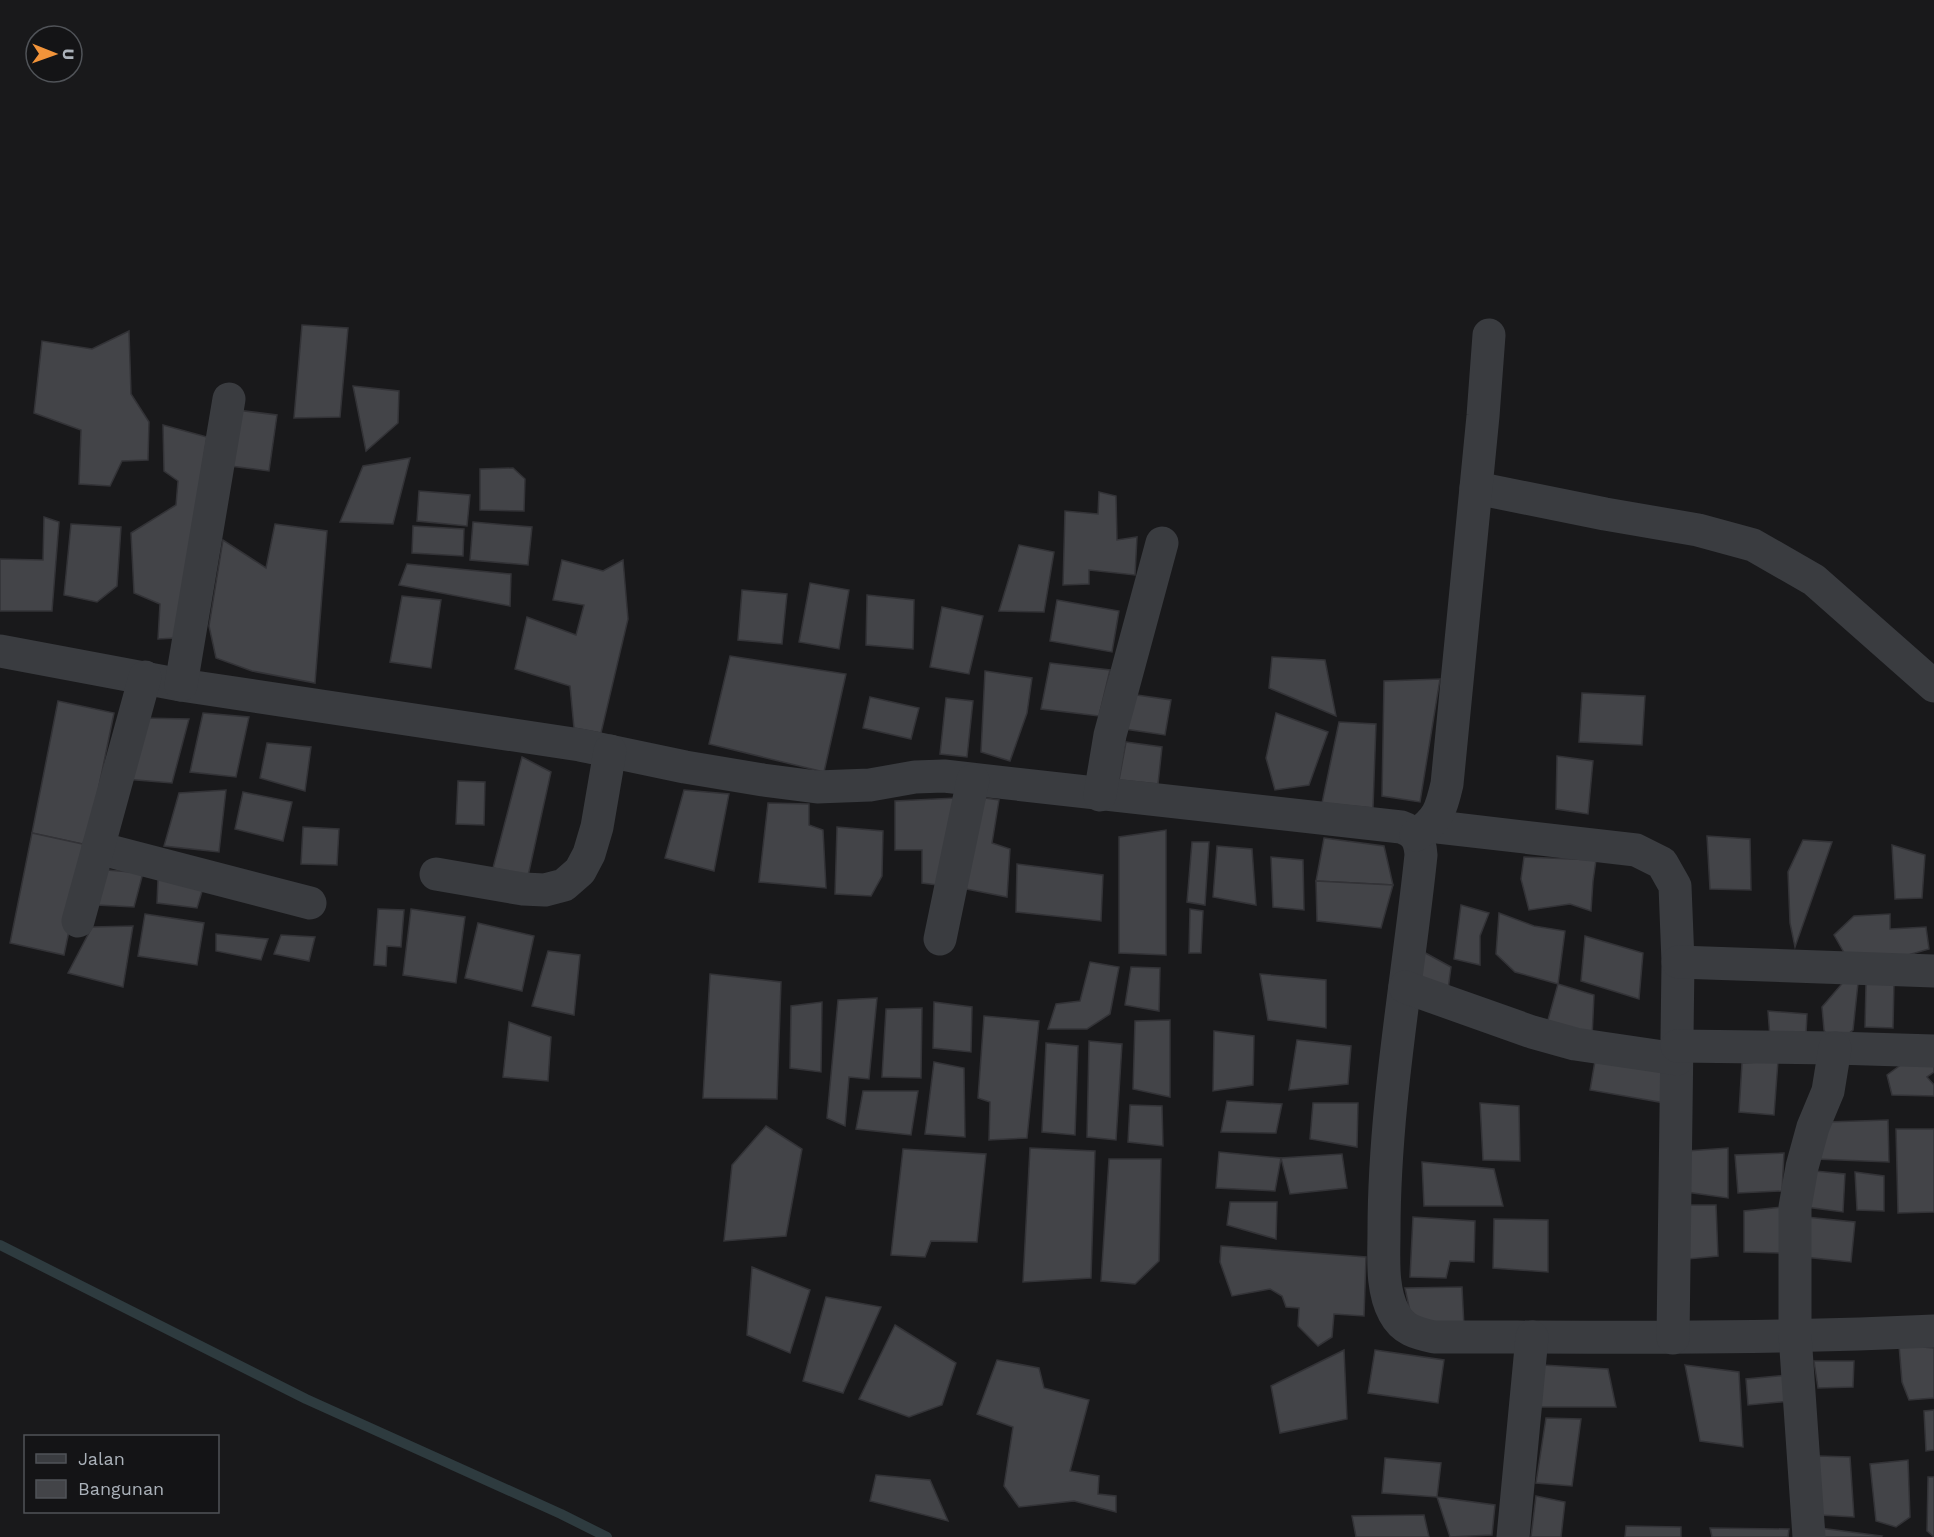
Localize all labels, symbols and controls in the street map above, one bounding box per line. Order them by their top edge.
north arrow [24,24,84,84]
text: U [59,48,78,60]
legend [24,1435,219,1513]
text: Jalan [78,1448,125,1469]
text: Bangunan [78,1478,164,1499]

